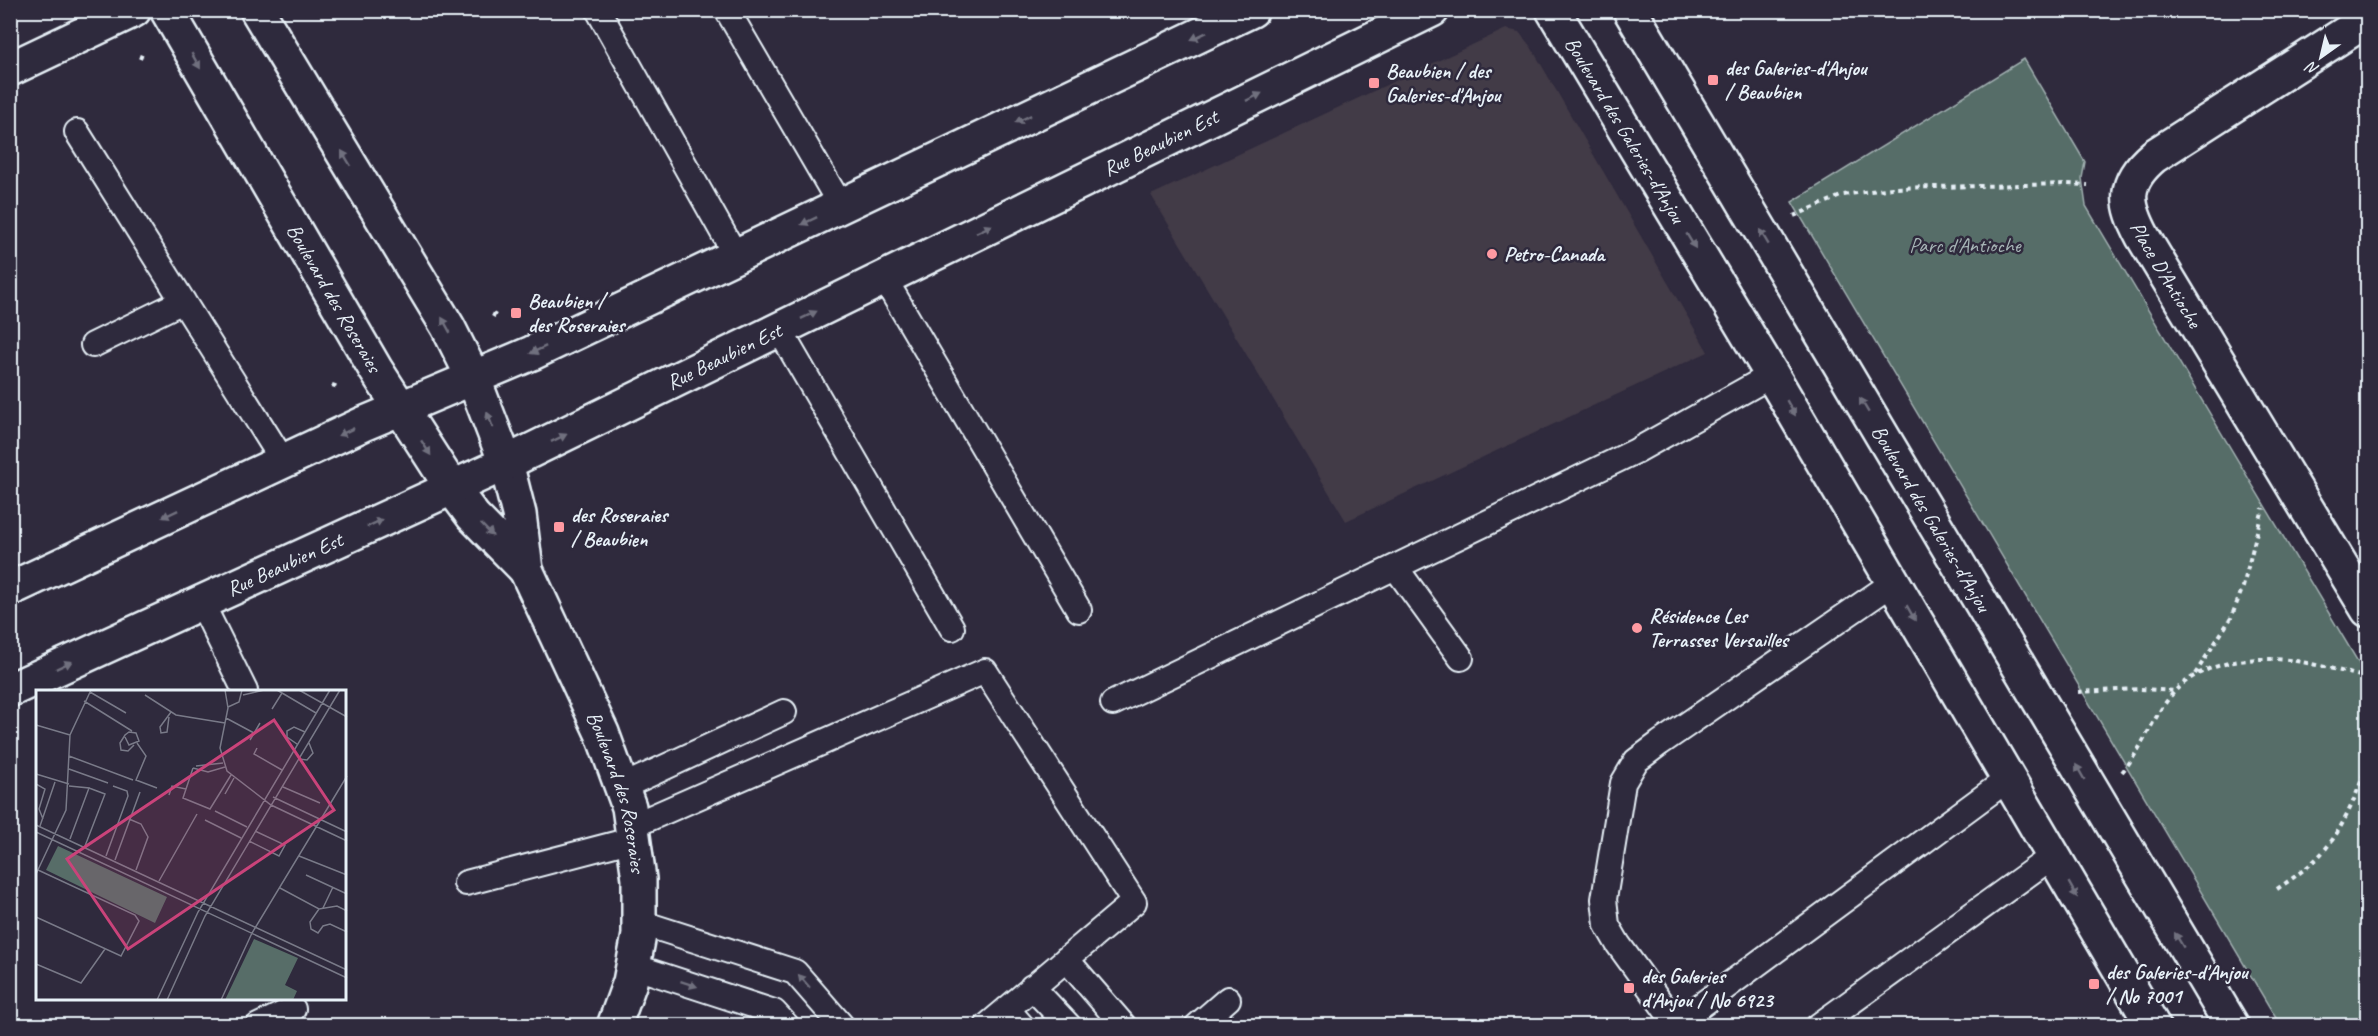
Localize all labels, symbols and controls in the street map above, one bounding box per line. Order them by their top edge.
north arrow [2291,27,2351,87]
one-way arrow [1190,31,1207,40]
street label: Boulevard des Galeries-d'Anjou [1559,32,1691,229]
one-way arrow [191,53,201,70]
place label: des Galeries-d'Anjou / Beaubien [1725,55,1869,105]
text: N [2301,56,2323,80]
place label: Beaubien / des Galeries-d'Anjou [1386,58,1503,108]
marker: des Galeries-d'Anjou / Beaubien [1706,73,1720,87]
marker: Beaubien / des Galeries-d'Anjou [1367,76,1381,90]
one-way arrow [1245,93,1262,102]
street label: Rue Beaubien Est [1099,103,1224,182]
one-way arrow [1014,115,1031,124]
one-way arrow [340,150,351,166]
one-way arrow [800,217,817,226]
street label: Place D'Antioche [2124,217,2208,333]
street label: Boulevard des Roseraies [281,219,388,378]
one-way arrow [976,224,993,234]
one-way arrow [1759,229,1770,245]
park label: Parc d'Antioche [1909,232,2022,258]
one-way arrow [1686,233,1697,249]
place label: Petro-Canada [1504,241,1606,267]
marker: Petro-Canada [1485,247,1499,261]
place label: Beaubien / des Roseraies [528,288,627,338]
marker: Beaubien / des Roseraies [509,306,523,320]
one-way arrow [801,310,818,319]
one-way arrow [441,316,451,333]
street label: Rue Beaubien Est [662,316,787,395]
one-way arrow [529,346,546,355]
one-way arrow [1859,396,1869,413]
one-way arrow [1786,400,1796,417]
one-way arrow [484,411,494,429]
street label: Boulevard des Galeries-d'Anjou [1866,420,1997,618]
one-way arrow [338,427,355,436]
one-way arrow [550,433,567,442]
one-way arrow [420,440,431,456]
place label: des Roseraies / Beaubien [571,502,670,552]
one-way arrow [161,510,178,519]
one-way arrow [366,518,384,528]
marker: des Roseraies / Beaubien [552,520,566,534]
one-way arrow [480,523,494,537]
street label: Rue Beaubien Est [223,526,349,602]
place label: Résidence Les Terrasses Versailles [1649,603,1790,653]
one-way arrow [1905,605,1916,621]
marker: Résidence Les Terrasses Versailles [1630,621,1644,635]
one-way arrow [55,661,72,670]
inset map [36,690,346,1000]
street label: Boulevard des Roseraies [581,707,651,876]
one-way arrow [2075,764,2086,780]
one-way arrow [2068,882,2078,899]
one-way arrow [2174,932,2185,948]
place label: des Galeries-d'Anjou / No 7001 [2106,959,2250,1009]
place label: des Galeries d'Anjou / No 6923 [1641,963,1775,1013]
one-way arrow [797,974,811,989]
marker: des Galeries-d'Anjou / No 7001 [2087,977,2101,991]
one-way arrow [680,980,698,989]
marker: des Galeries d'Anjou / No 6923 [1622,981,1636,995]

